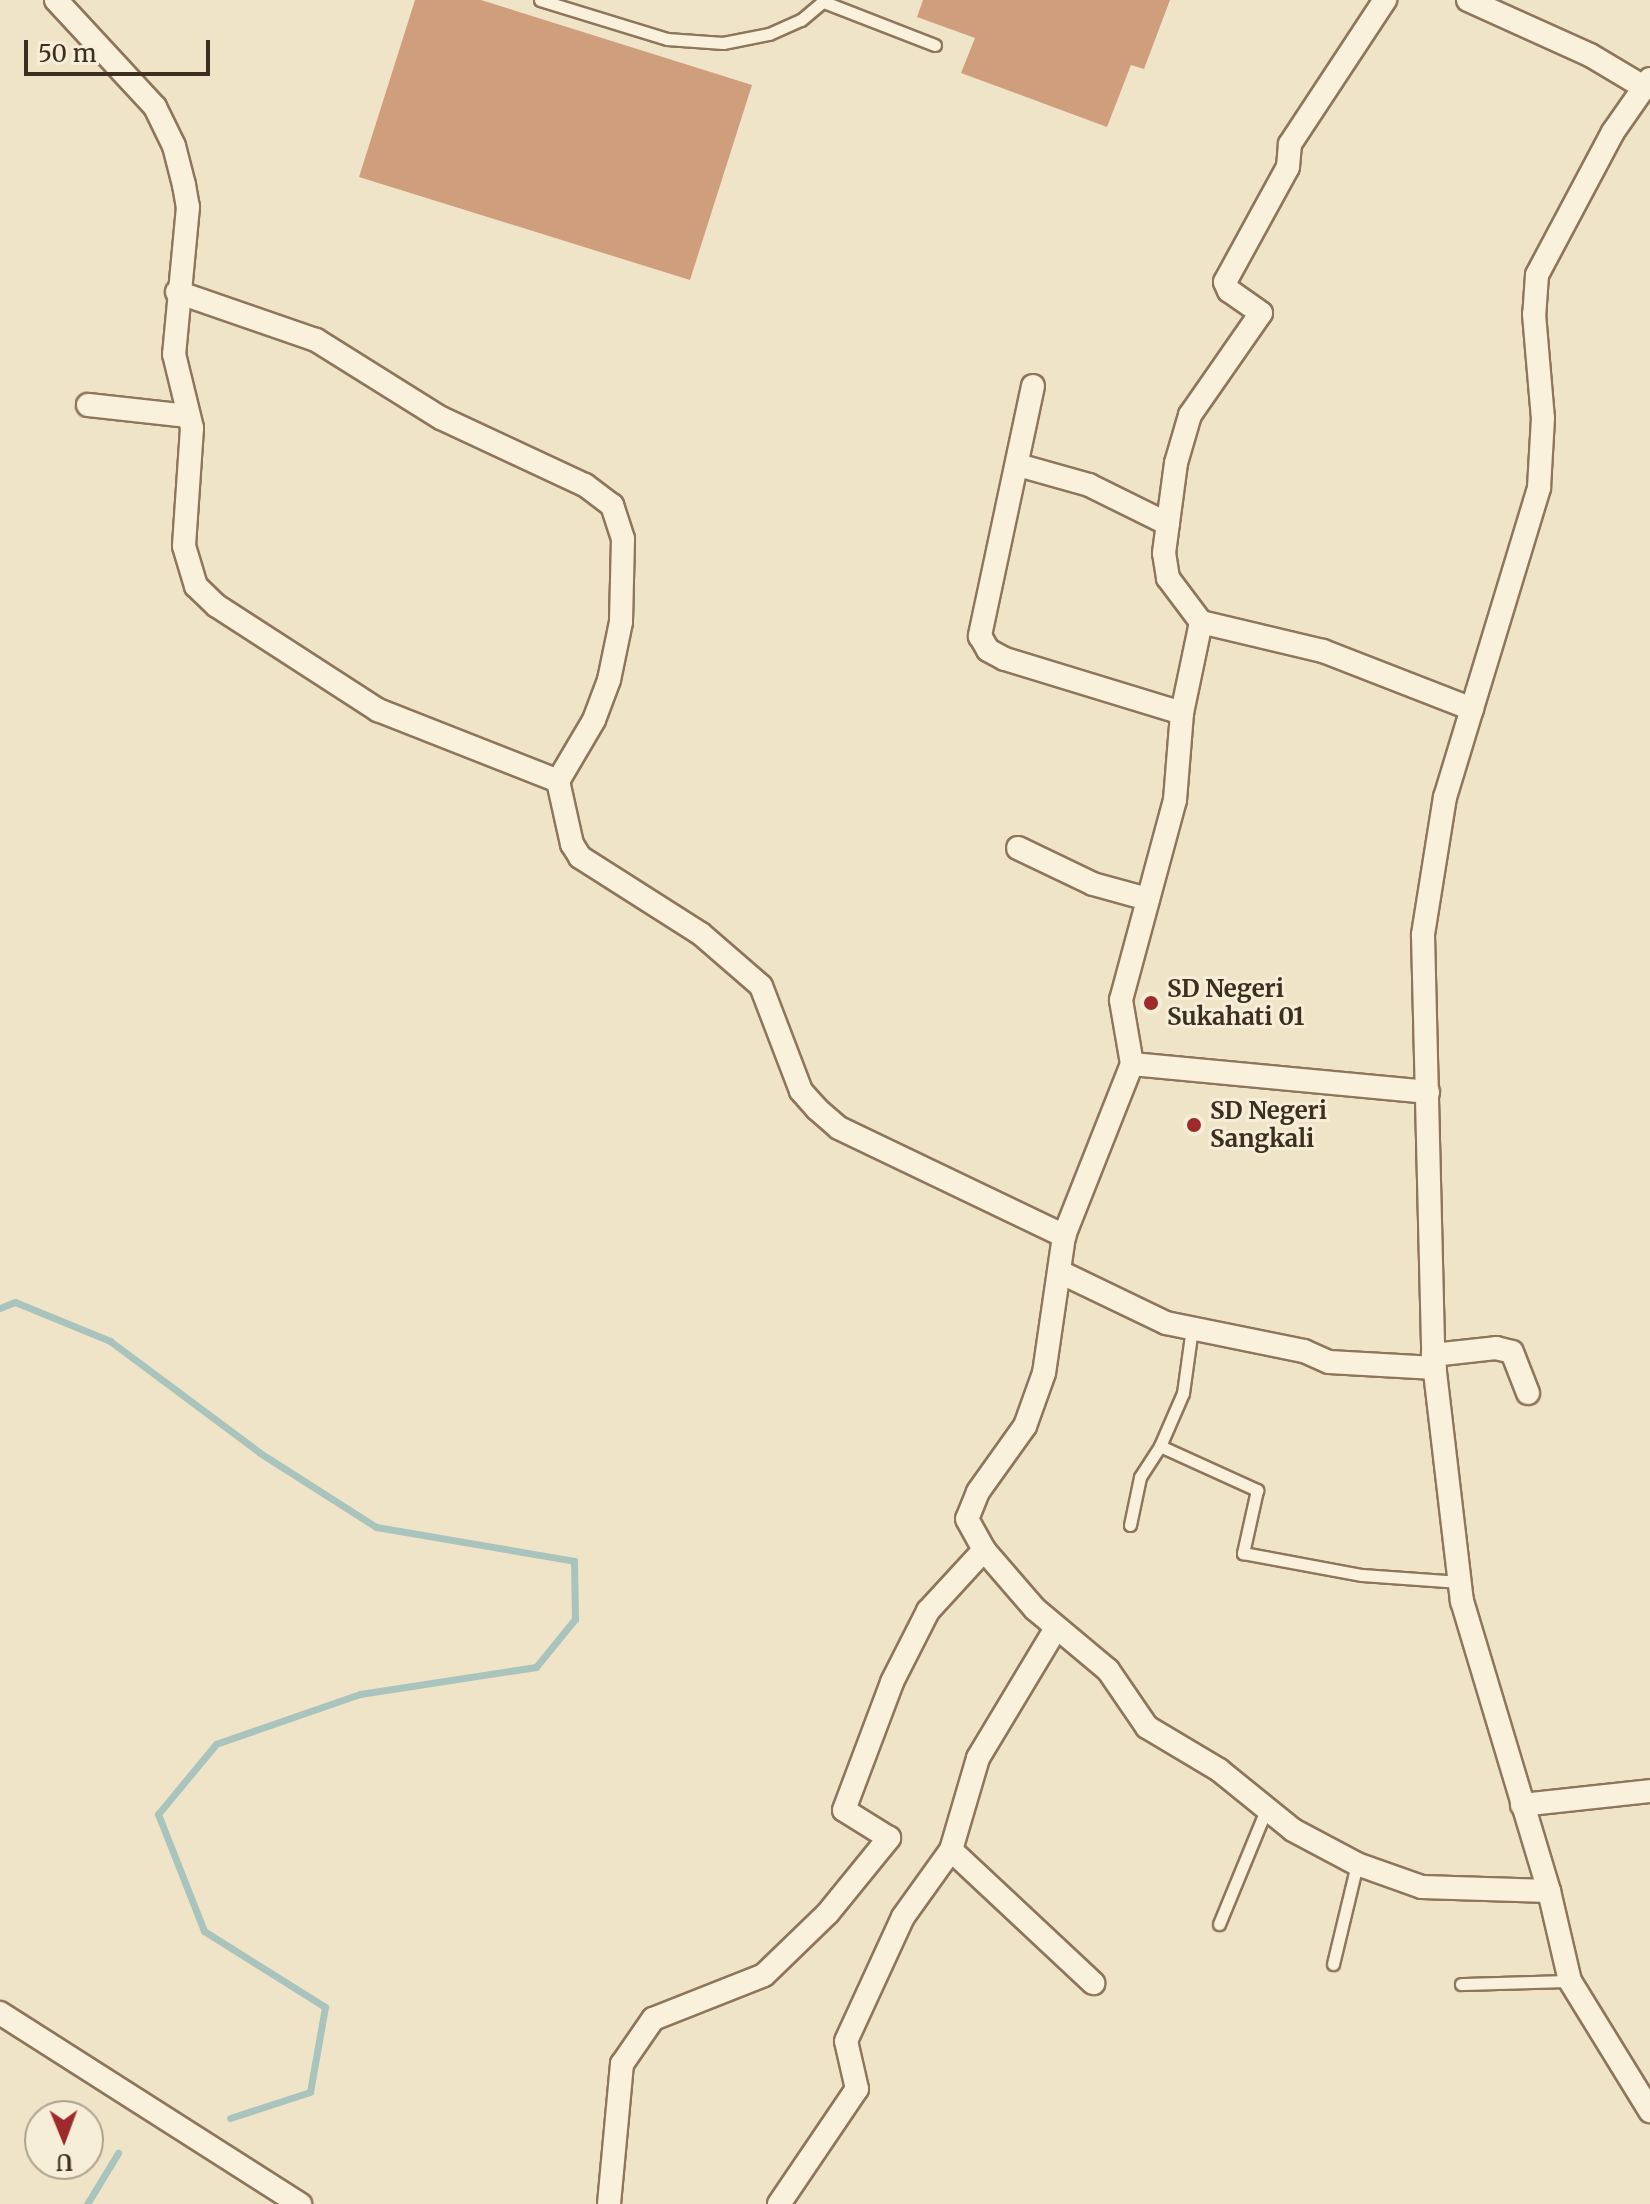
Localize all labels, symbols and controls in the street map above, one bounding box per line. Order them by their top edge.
scale bar [28,24,214,74]
text: 50 m [38,38,97,69]
place label: SD Negeri Sukahati 01 [1167,975,1304,1031]
marker: SD Negeri Sukahati 01 [1142,994,1160,1012]
place label: SD Negeri Sangkali [1210,1097,1327,1153]
marker: SD Negeri Sangkali [1185,1116,1203,1134]
north arrow [24,2100,104,2180]
text: U [56,2148,73,2176]

